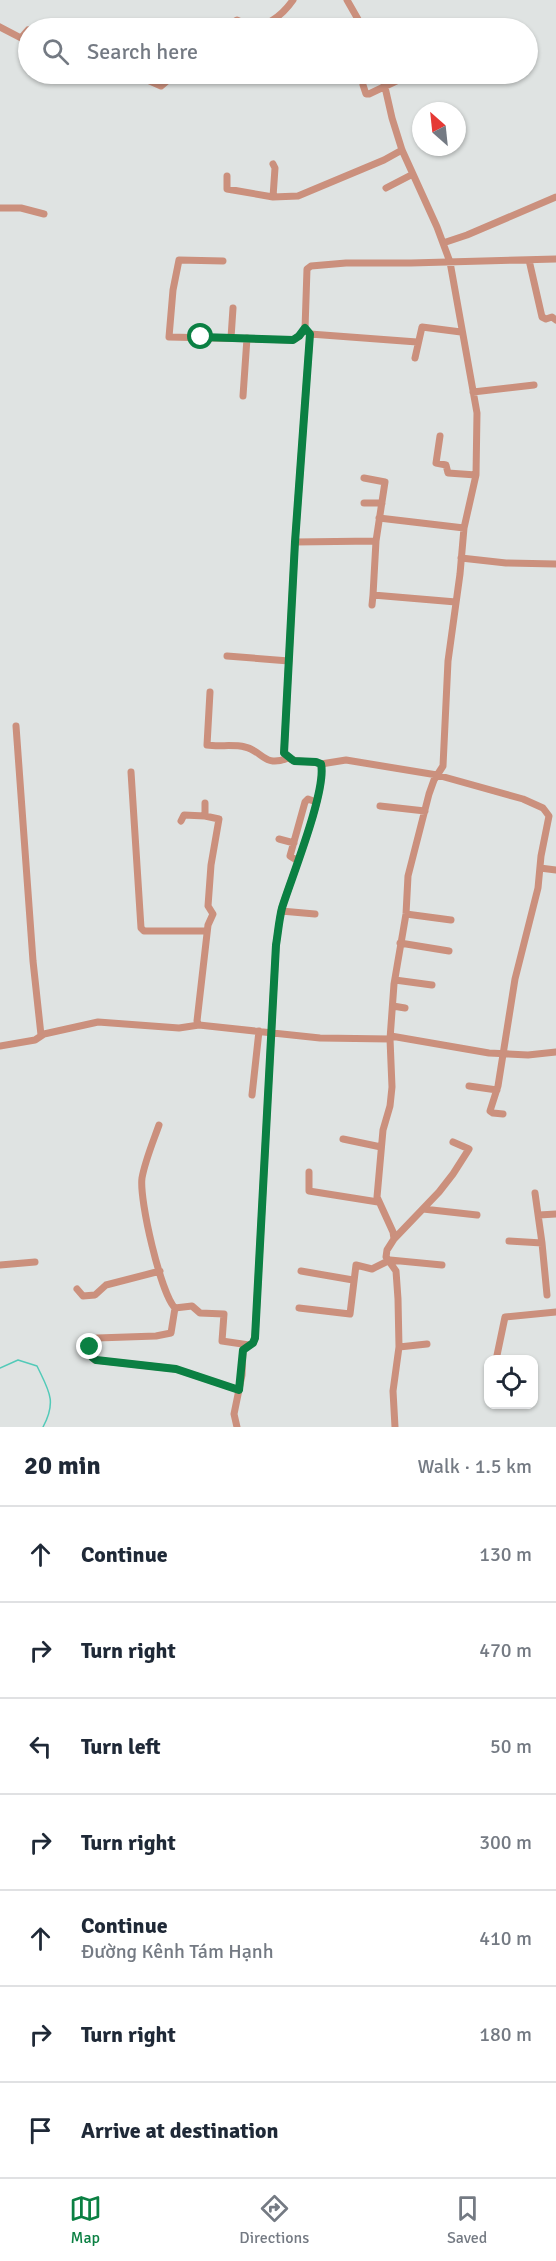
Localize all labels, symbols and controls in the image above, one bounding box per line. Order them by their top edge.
search box [18,18,538,84]
icon: search [39,35,72,68]
text: Search here [87,38,198,65]
north arrow [412,102,466,156]
route start [187,323,213,349]
route end [76,1333,102,1359]
map controls [484,1355,538,1409]
button: locate [484,1355,538,1409]
text: 20 min [24,1450,101,1482]
text: Walk · 1.5 km [418,1454,532,1479]
icon: ahead [24,1538,57,1571]
text: Continue [81,1541,168,1568]
text: 130 m [479,1542,532,1567]
icon: right [24,1634,57,1667]
text: Turn right [81,1637,176,1664]
text: 470 m [479,1638,532,1663]
icon: left [24,1730,57,1763]
text: Turn left [81,1733,161,1760]
text: 50 m [490,1734,532,1759]
icon: right [24,1826,57,1859]
text: Turn right [81,1829,176,1856]
text: 300 m [479,1830,532,1855]
text: Continue [81,1912,168,1939]
icon: ahead [24,1922,57,1955]
text: 410 m [479,1926,532,1951]
text: Đường Kênh Tám Hạnh [81,1939,274,1964]
icon: right [24,2018,57,2051]
text: Turn right [81,2021,176,2048]
text: 180 m [479,2022,532,2047]
icon: arrive [24,2114,57,2147]
text: Arrive at destination [81,2117,278,2144]
tab: Map [69,2192,102,2248]
tab: Directions [239,2192,309,2248]
tab: Saved [447,2192,487,2248]

